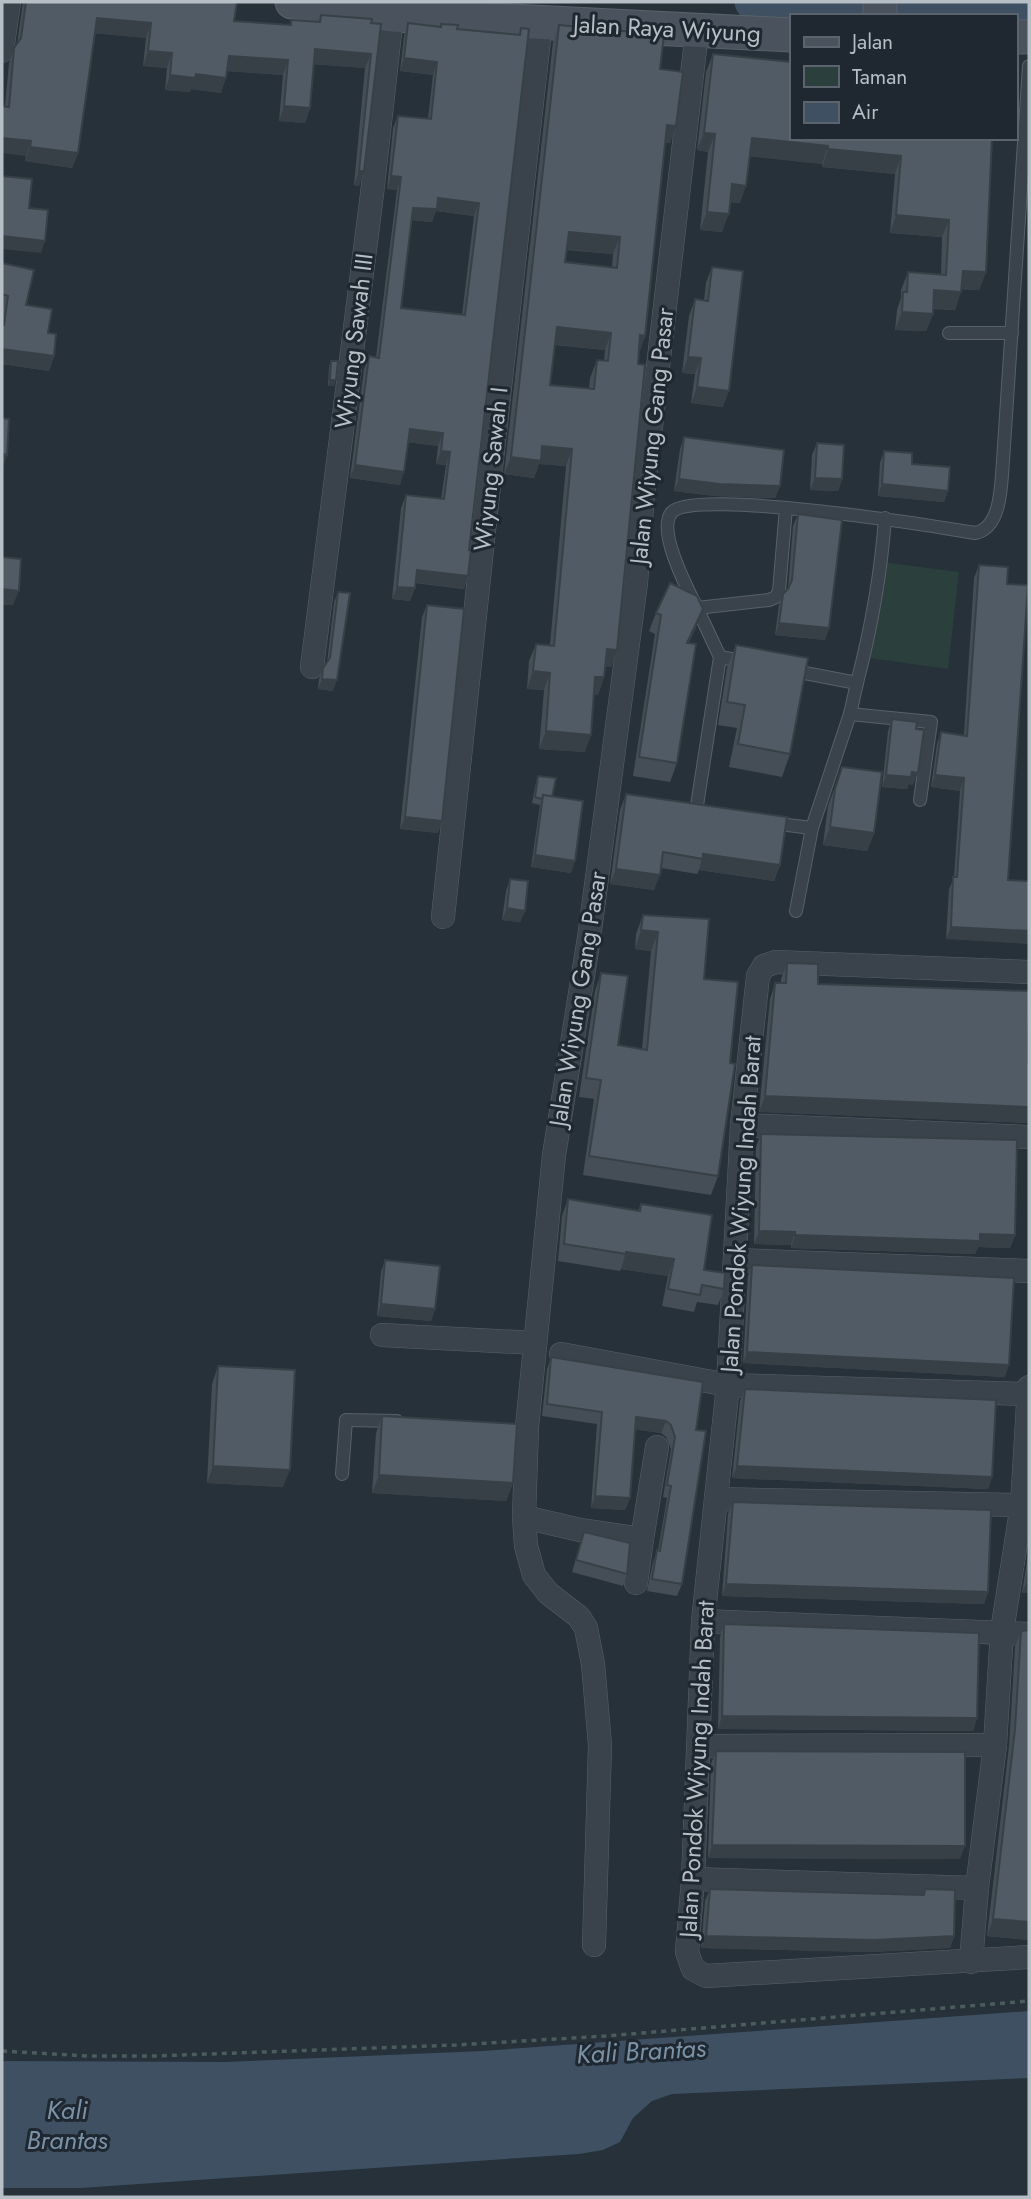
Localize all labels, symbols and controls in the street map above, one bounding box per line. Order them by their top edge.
street label: Jalan Raya Wiyung [569,6,762,51]
legend [790,14,1017,140]
text: Jalan [849,27,893,57]
text: Taman [852,62,907,92]
text: Air [852,97,879,127]
street label: Wiyung Sawah III [325,251,382,431]
street label: Jalan Wiyung Gang Pasar [620,305,682,569]
street label: Wiyung Sawah I [464,385,517,553]
street label: Jalan Wiyung Gang Pasar [540,868,615,1132]
street label: Jalan Pondok Wiyung Indah Barat [711,1034,770,1377]
street label: Jalan Pondok Wiyung Indah Barat [670,1599,723,1941]
water label: Kali Brantas [575,2029,708,2073]
water label: Kali Brantas [27,2091,108,2159]

